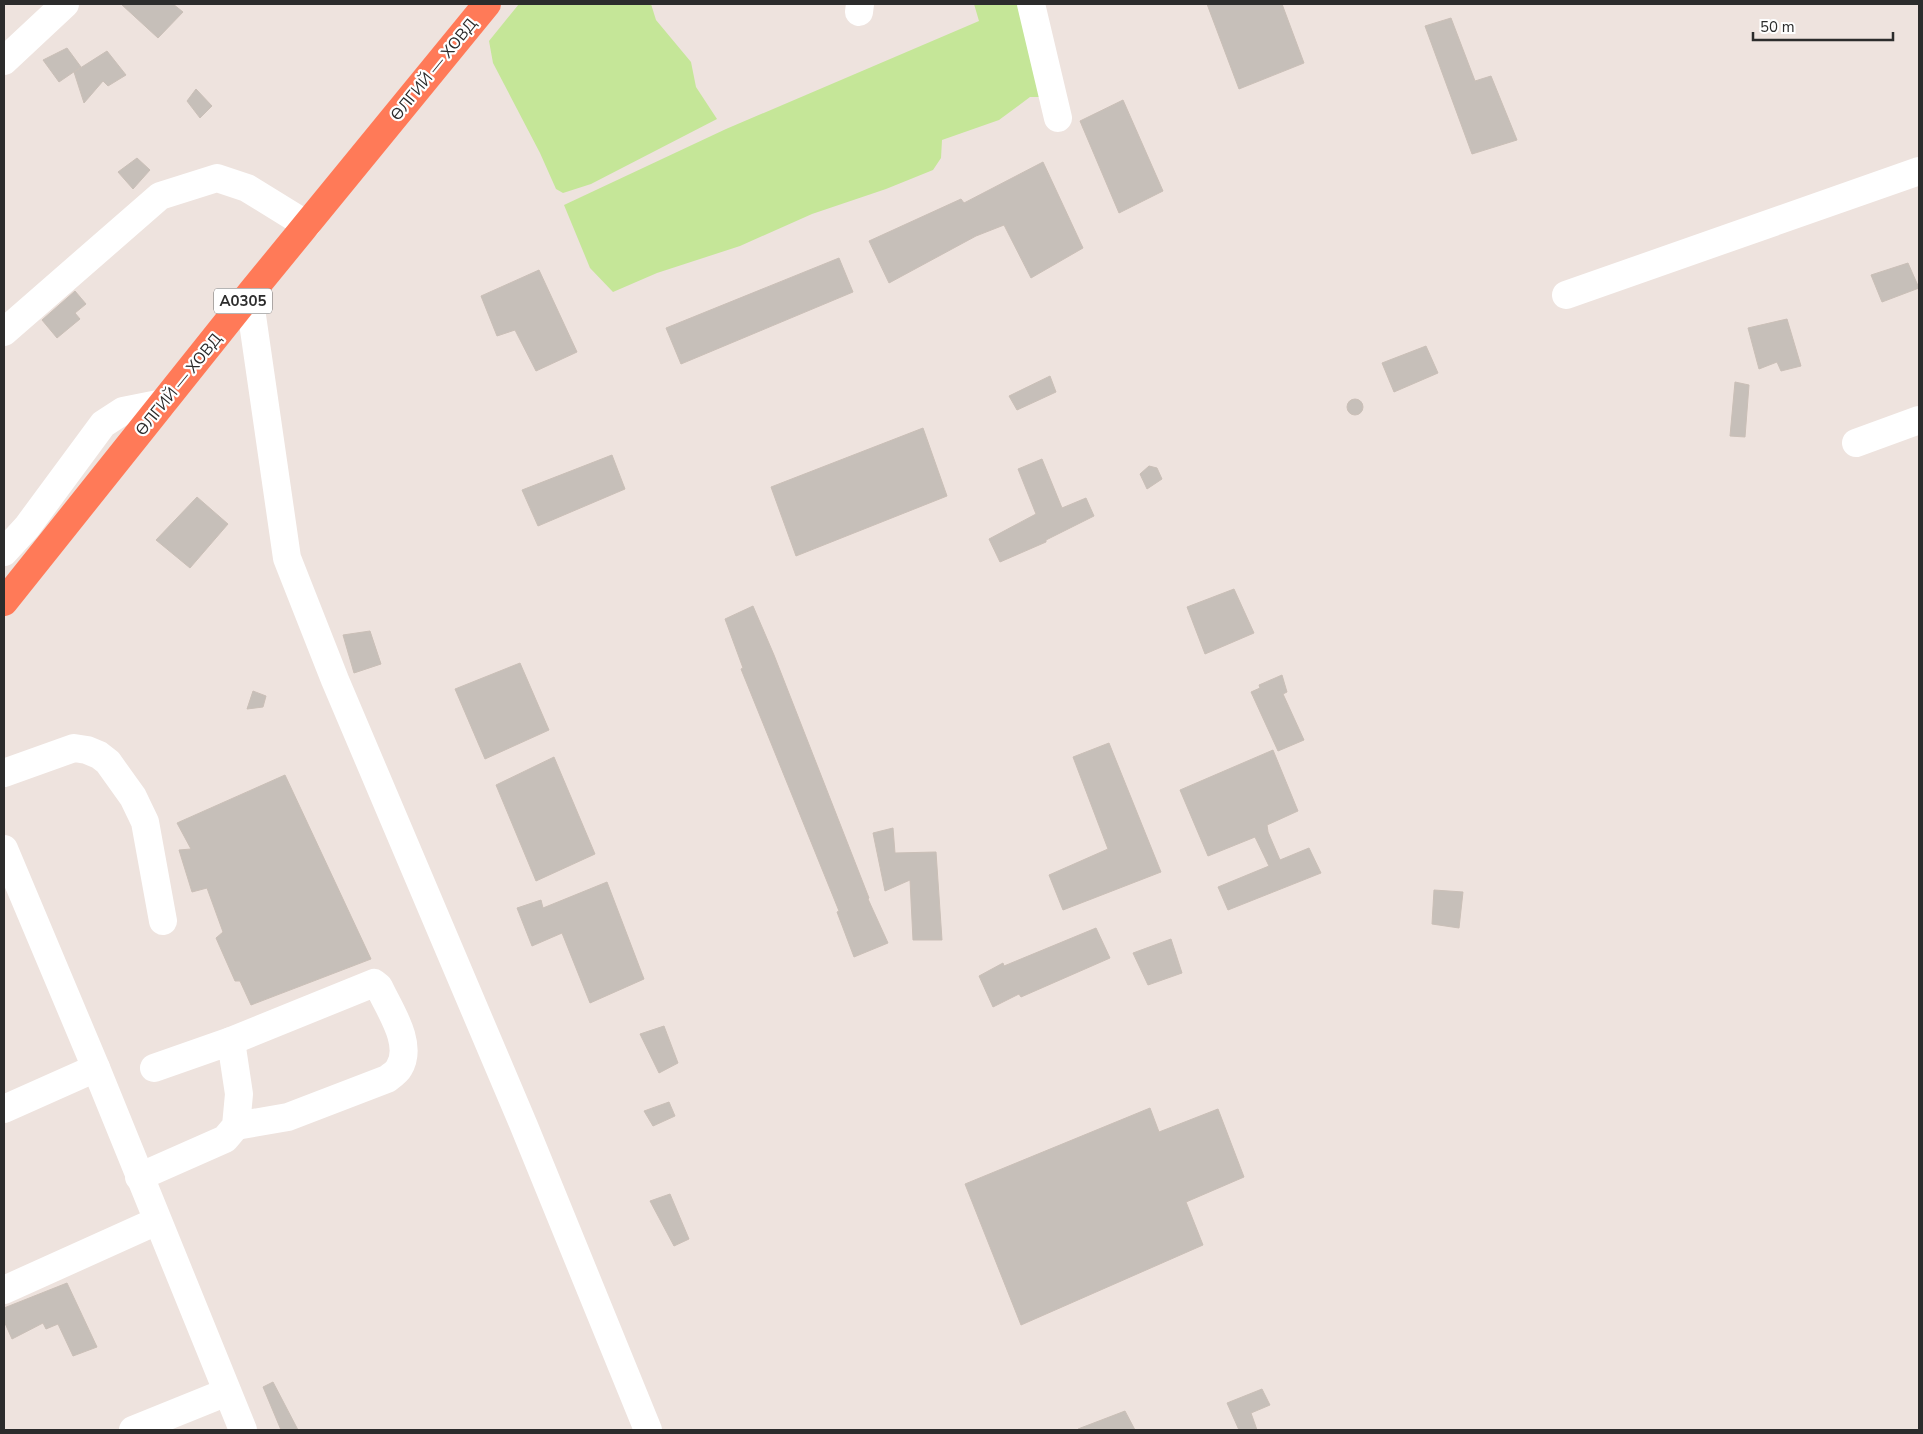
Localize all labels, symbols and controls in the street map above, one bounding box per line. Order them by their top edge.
scale bar [1753,10,1893,42]
street label: ӨЛГИЙ — ХОВД [385,13,482,126]
text: 50 m [1760,17,1795,37]
road number: A0305 [214,288,272,314]
street label: ӨЛГИЙ — ХОВД [130,328,227,441]

